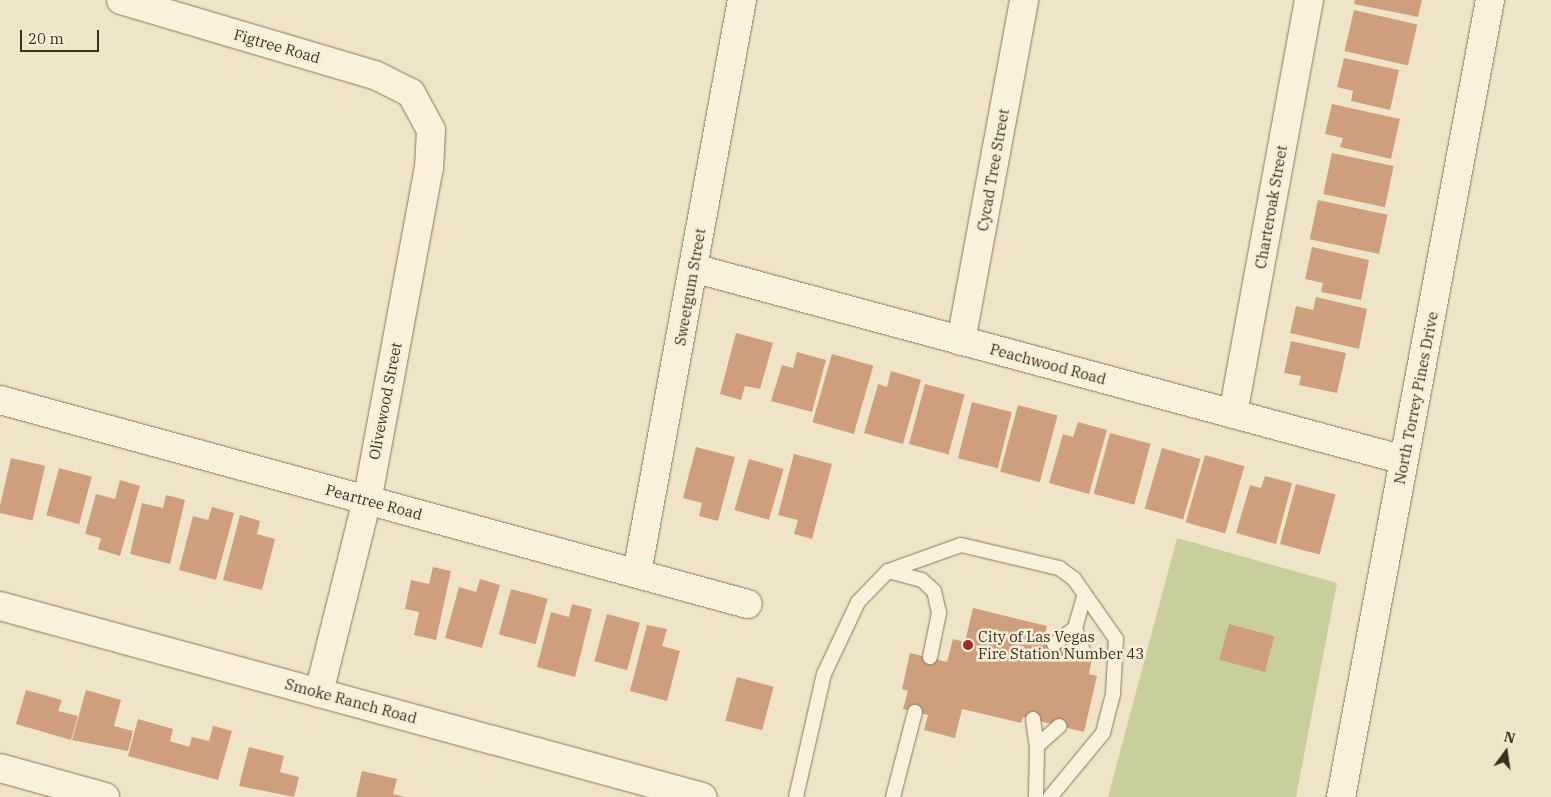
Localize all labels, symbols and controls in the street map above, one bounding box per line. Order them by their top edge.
scale bar [22,20,101,52]
street label: Figtree Road [232,25,322,67]
text: 20 m [28,29,64,48]
street label: Cycad Tree Street [973,107,1013,233]
street label: Charteroak Street [1251,144,1291,270]
street label: Sweetgum Street [671,227,709,347]
street label: North Torrey Pines Drive [1390,310,1442,486]
street label: Peachwood Road [988,340,1108,388]
street label: Olivewood Street [365,341,405,461]
street label: Peartree Road [324,480,424,524]
place label: City of Las Vegas Fire Station Number 43 [978,627,1144,662]
marker: City of Las Vegas Fire Station Number 43 [962,639,974,651]
street label: Smoke Ranch Road [283,675,419,727]
north arrow [1481,727,1531,777]
text: N [1502,727,1517,748]

